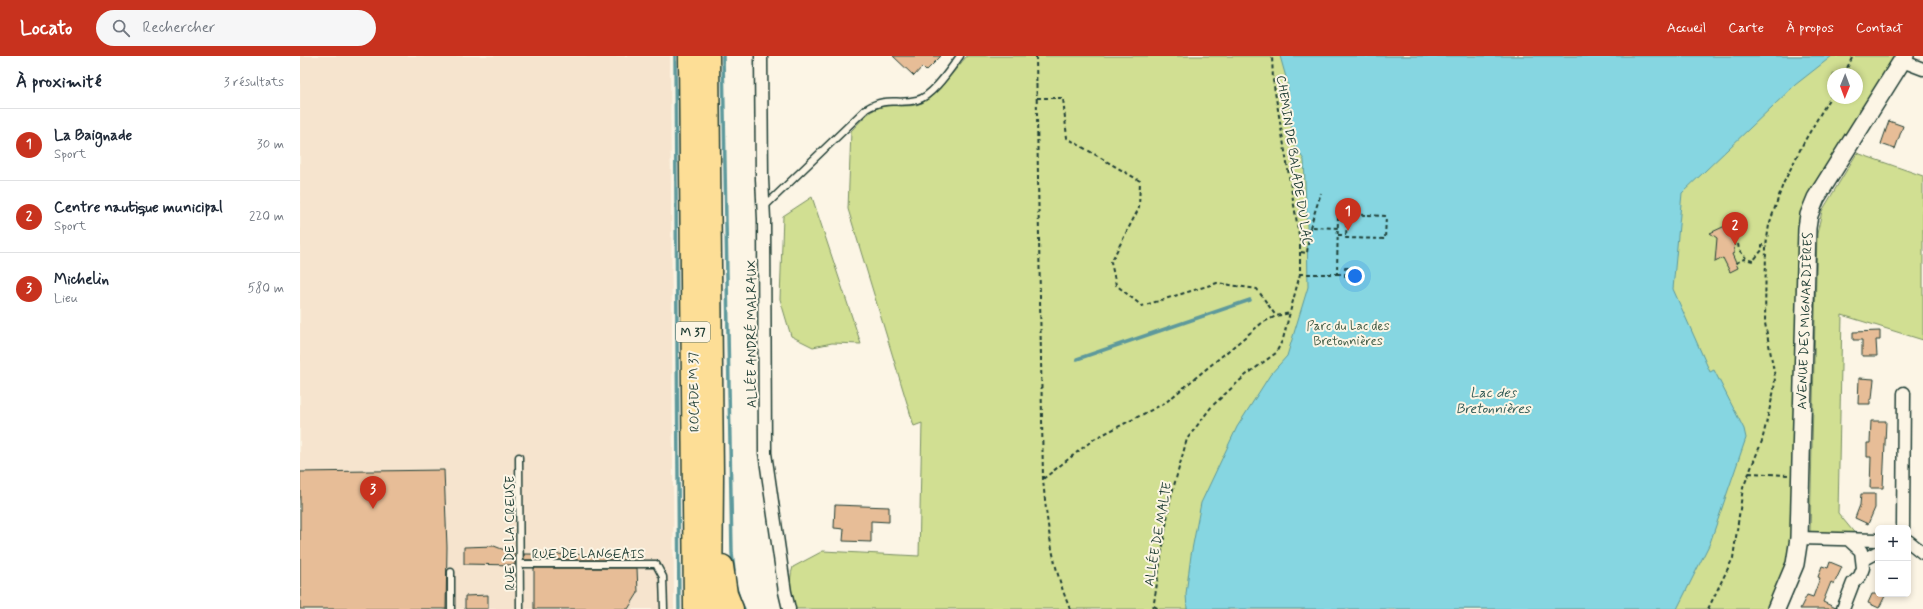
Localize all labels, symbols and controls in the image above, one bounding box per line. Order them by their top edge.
search box [96,10,376,46]
text: Locato [20,16,72,41]
icon: search [110,17,132,39]
text: Rechercher [142,18,215,38]
text: Accueil [1667,19,1706,37]
text: Carte [1728,19,1764,37]
text: À propos [1786,19,1834,37]
text: Contact [1856,19,1903,37]
north arrow [1827,68,1863,104]
text: À proximité [16,71,101,93]
text: 3 résultats [224,74,284,91]
street label: CHEMIN DE BALADE DU LAC [1272,74,1315,247]
text: La Baignade [54,126,132,146]
text: 1 [26,136,32,153]
text: 30 m [257,136,284,153]
text: Sport [54,146,86,163]
text: Centre nautique municipal [54,198,223,218]
pin: 1 [1335,198,1361,231]
text: 2 [26,208,32,225]
text: 220 m [249,208,284,225]
pin: 2 [1722,212,1748,245]
text: Sport [54,218,86,235]
street label: AVENUE DES MIGNARDIÈRES [1794,232,1817,410]
street label: ALLÉE ANDRÉ MALRAUX [743,260,761,408]
your location [1345,266,1365,286]
text: Michelin [54,270,109,290]
text: 3 [26,280,32,297]
text: 580 m [247,280,284,297]
text: Lieu [54,290,78,307]
park label: Parc du Lac des Bretonnières [1306,318,1390,350]
road number: M 37 [676,322,710,342]
street label: ROCADE M 37 [685,351,704,432]
water label: Lac des Bretonnières [1456,384,1532,418]
street label: RUE DE LA CREUSE [502,475,519,590]
pin: 3 [360,476,386,509]
street label: ALLÉE DE MALTE [1140,480,1176,588]
map controls [1875,525,1911,597]
button: + [1875,525,1911,561]
street label: RUE DE LANGEAIS [532,546,644,563]
button: − [1875,561,1911,597]

